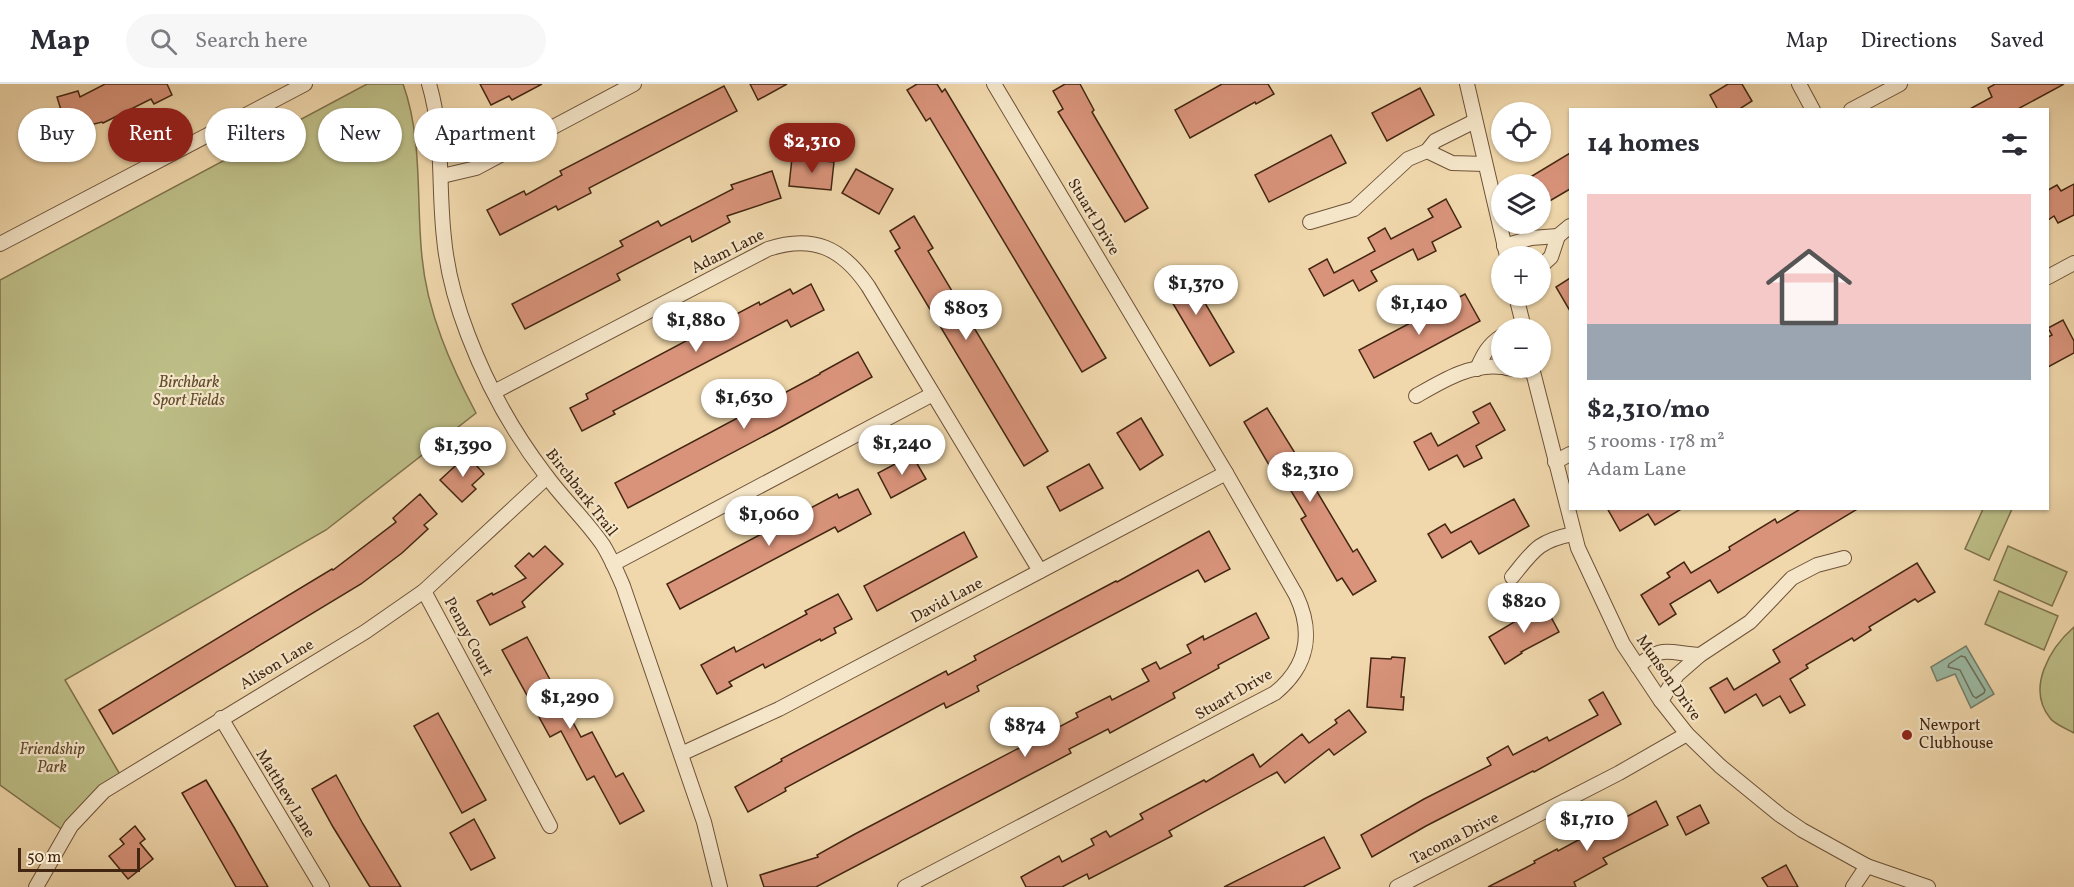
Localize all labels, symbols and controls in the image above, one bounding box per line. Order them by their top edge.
search box [126,14,546,68]
text: Map [30,22,90,61]
icon: search [147,25,180,58]
text: Search here [195,26,308,57]
text: Map [1786,27,1828,56]
text: Directions [1861,27,1957,56]
text: Saved [1990,27,2044,56]
map controls [1491,102,1551,378]
button: locate [1491,102,1551,162]
chip: Buy [18,108,96,162]
chip: Rent [108,108,193,162]
chip: Filters [205,108,306,162]
chip: New [318,108,402,162]
chip: Apartment [414,108,557,162]
pin: $2,310 [763,123,861,174]
text: 14 homes [1587,126,1700,162]
text: $2,310 [783,128,841,156]
icon: filters [1998,128,2031,161]
street label: Stuart Drive [1061,174,1125,260]
button: layers [1491,174,1551,234]
street label: Adam Lane [688,224,768,280]
icon: home [1755,233,1863,341]
button: + [1491,246,1551,306]
pin: $1,370 [1147,265,1245,316]
text: $1,370 [1168,270,1224,298]
pin: $1,140 [1370,285,1468,336]
pin: $803 [930,290,1002,341]
text: $1,140 [1390,290,1448,318]
text: $803 [944,295,988,323]
pin: $1,880 [647,302,745,353]
text: $1,880 [666,307,726,335]
button: − [1491,318,1551,378]
park label: Birchbark Sport Fields [153,372,225,412]
pin: $1,630 [695,379,793,430]
text: $1,630 [715,384,773,412]
text: $2,310/mo [1587,392,1710,428]
pin: $1,240 [853,425,951,476]
pin: $1,390 [414,427,512,478]
text: 5 rooms · 178 m² [1587,428,1725,456]
text: $1,240 [872,430,932,458]
text: $1,390 [434,432,492,460]
street label: Birchbark Trail [540,445,622,542]
pin: $2,310 [1261,452,1359,503]
text: Adam Lane [1587,456,1686,484]
text: $2,310 [1281,457,1339,485]
pin: $1,060 [720,496,818,547]
text: $1,060 [739,501,799,529]
street label: David Lane [907,573,987,629]
pin: $820 [1488,583,1560,634]
text: $820 [1502,588,1546,616]
street label: Penny Court [438,594,498,681]
street label: Munson Drive [1630,631,1706,725]
street label: Alison Lane [236,634,318,696]
street label: Stuart Drive [1191,664,1277,726]
pin: $1,290 [521,679,619,730]
text: $1,290 [541,684,599,712]
pin: $874 [989,707,1061,758]
text: $874 [1004,712,1046,740]
place label: Newport Clubhouse [1919,715,1993,755]
marker: Newport Clubhouse [1900,728,1914,742]
park label: Friendship Park [19,739,85,779]
street label: Matthew Lane [250,746,320,842]
pin: $1,710 [1538,801,1636,852]
text: $1,710 [1560,806,1614,834]
street label: Tacoma Drive [1407,807,1503,871]
scale bar [18,845,140,872]
text: 50 m [27,847,61,869]

